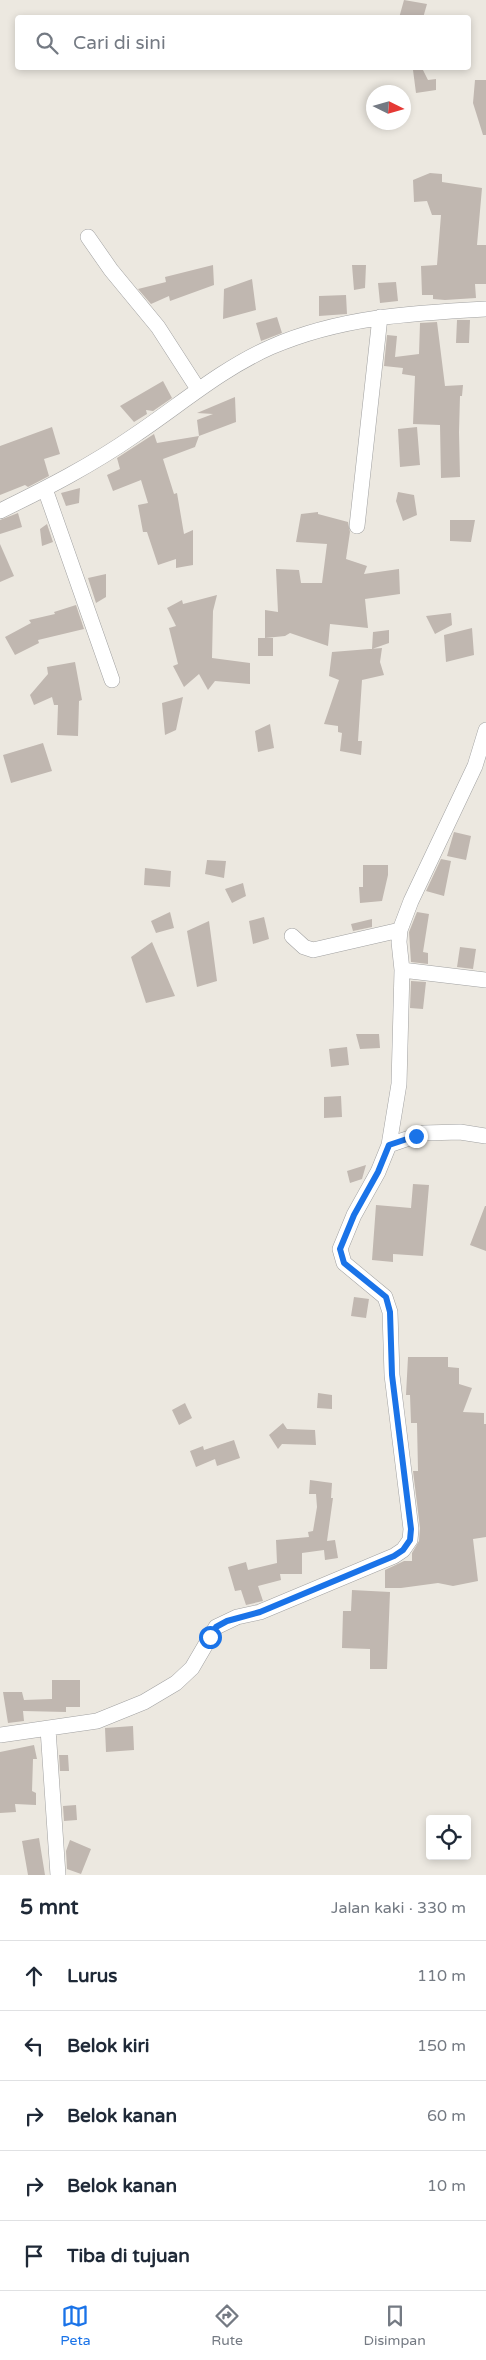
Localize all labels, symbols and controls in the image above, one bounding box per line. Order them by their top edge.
search box [15,15,471,70]
icon: search [33,29,61,57]
text: Cari di sini [73,32,166,54]
north arrow [366,85,411,130]
route end [405,1125,428,1148]
route start [199,1626,222,1649]
map controls [426,1815,471,1860]
button: locate [426,1815,471,1860]
text: 5 mnt [20,1895,79,1920]
text: Jalan kaki · 330 m [331,1898,466,1918]
icon: ahead [20,1962,48,1990]
text: Lurus [67,1965,117,1987]
text: 110 m [417,1966,466,1986]
icon: left [20,2032,48,2060]
text: Belok kiri [67,2035,150,2057]
text: 150 m [417,2036,466,2056]
icon: right [20,2102,48,2130]
text: Belok kanan [67,2105,177,2127]
text: 60 m [427,2106,466,2126]
icon: right [20,2172,48,2200]
text: Belok kanan [67,2175,177,2197]
text: 10 m [427,2176,466,2196]
icon: arrive [20,2242,48,2270]
text: Tiba di tujuan [67,2245,190,2267]
tab: Peta [60,2302,91,2349]
tab: Rute [211,2302,243,2349]
tab: Disimpan [364,2302,426,2349]

